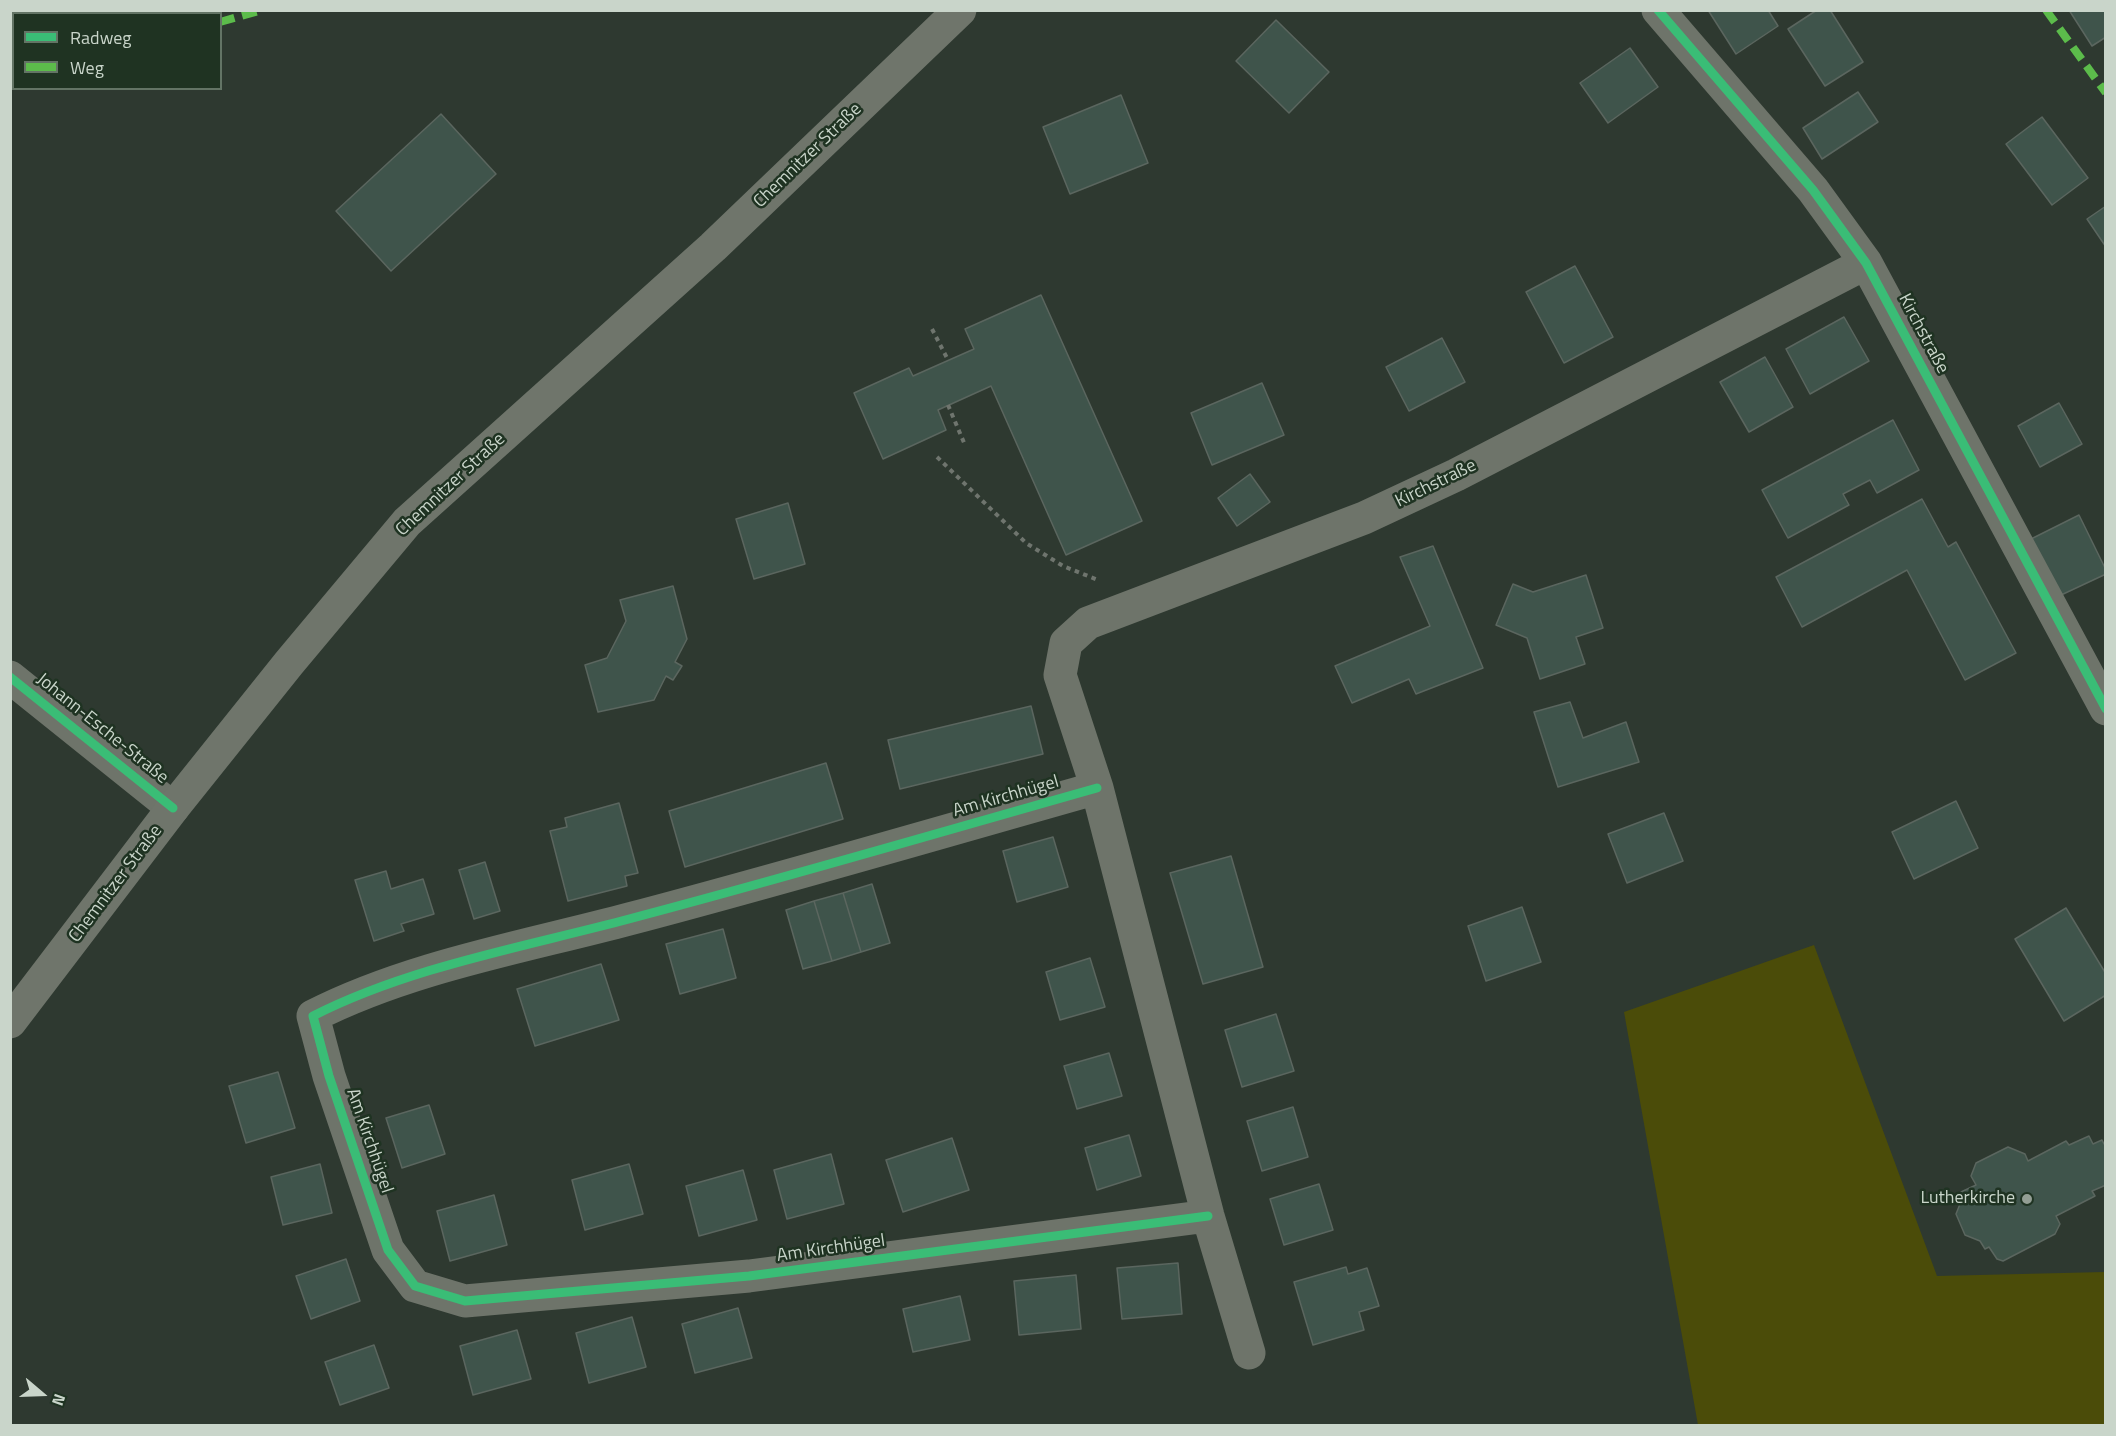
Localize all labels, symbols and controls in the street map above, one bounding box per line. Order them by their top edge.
legend [12,12,222,90]
text: Radweg [70,24,132,51]
text: Weg [70,54,104,81]
street label: Chemnitzer Straße [750,99,866,213]
street label: Kirchstraße [1893,290,1953,378]
street label: Chemnitzer Straße [392,429,510,541]
street label: Kirchstraße [1392,455,1480,513]
street label: Johann-Esche-Straße [32,669,172,789]
street label: Am Kirchhügel [951,772,1061,822]
street label: Chemnitzer Straße [65,821,167,947]
street label: Am Kirchhügel [341,1086,397,1196]
place label: Lutherkirche [1920,1188,2015,1210]
marker: Lutherkirche [2020,1192,2034,1206]
street label: Am Kirchhügel [775,1231,887,1267]
north arrow [12,1364,72,1424]
text: N [46,1391,72,1409]

